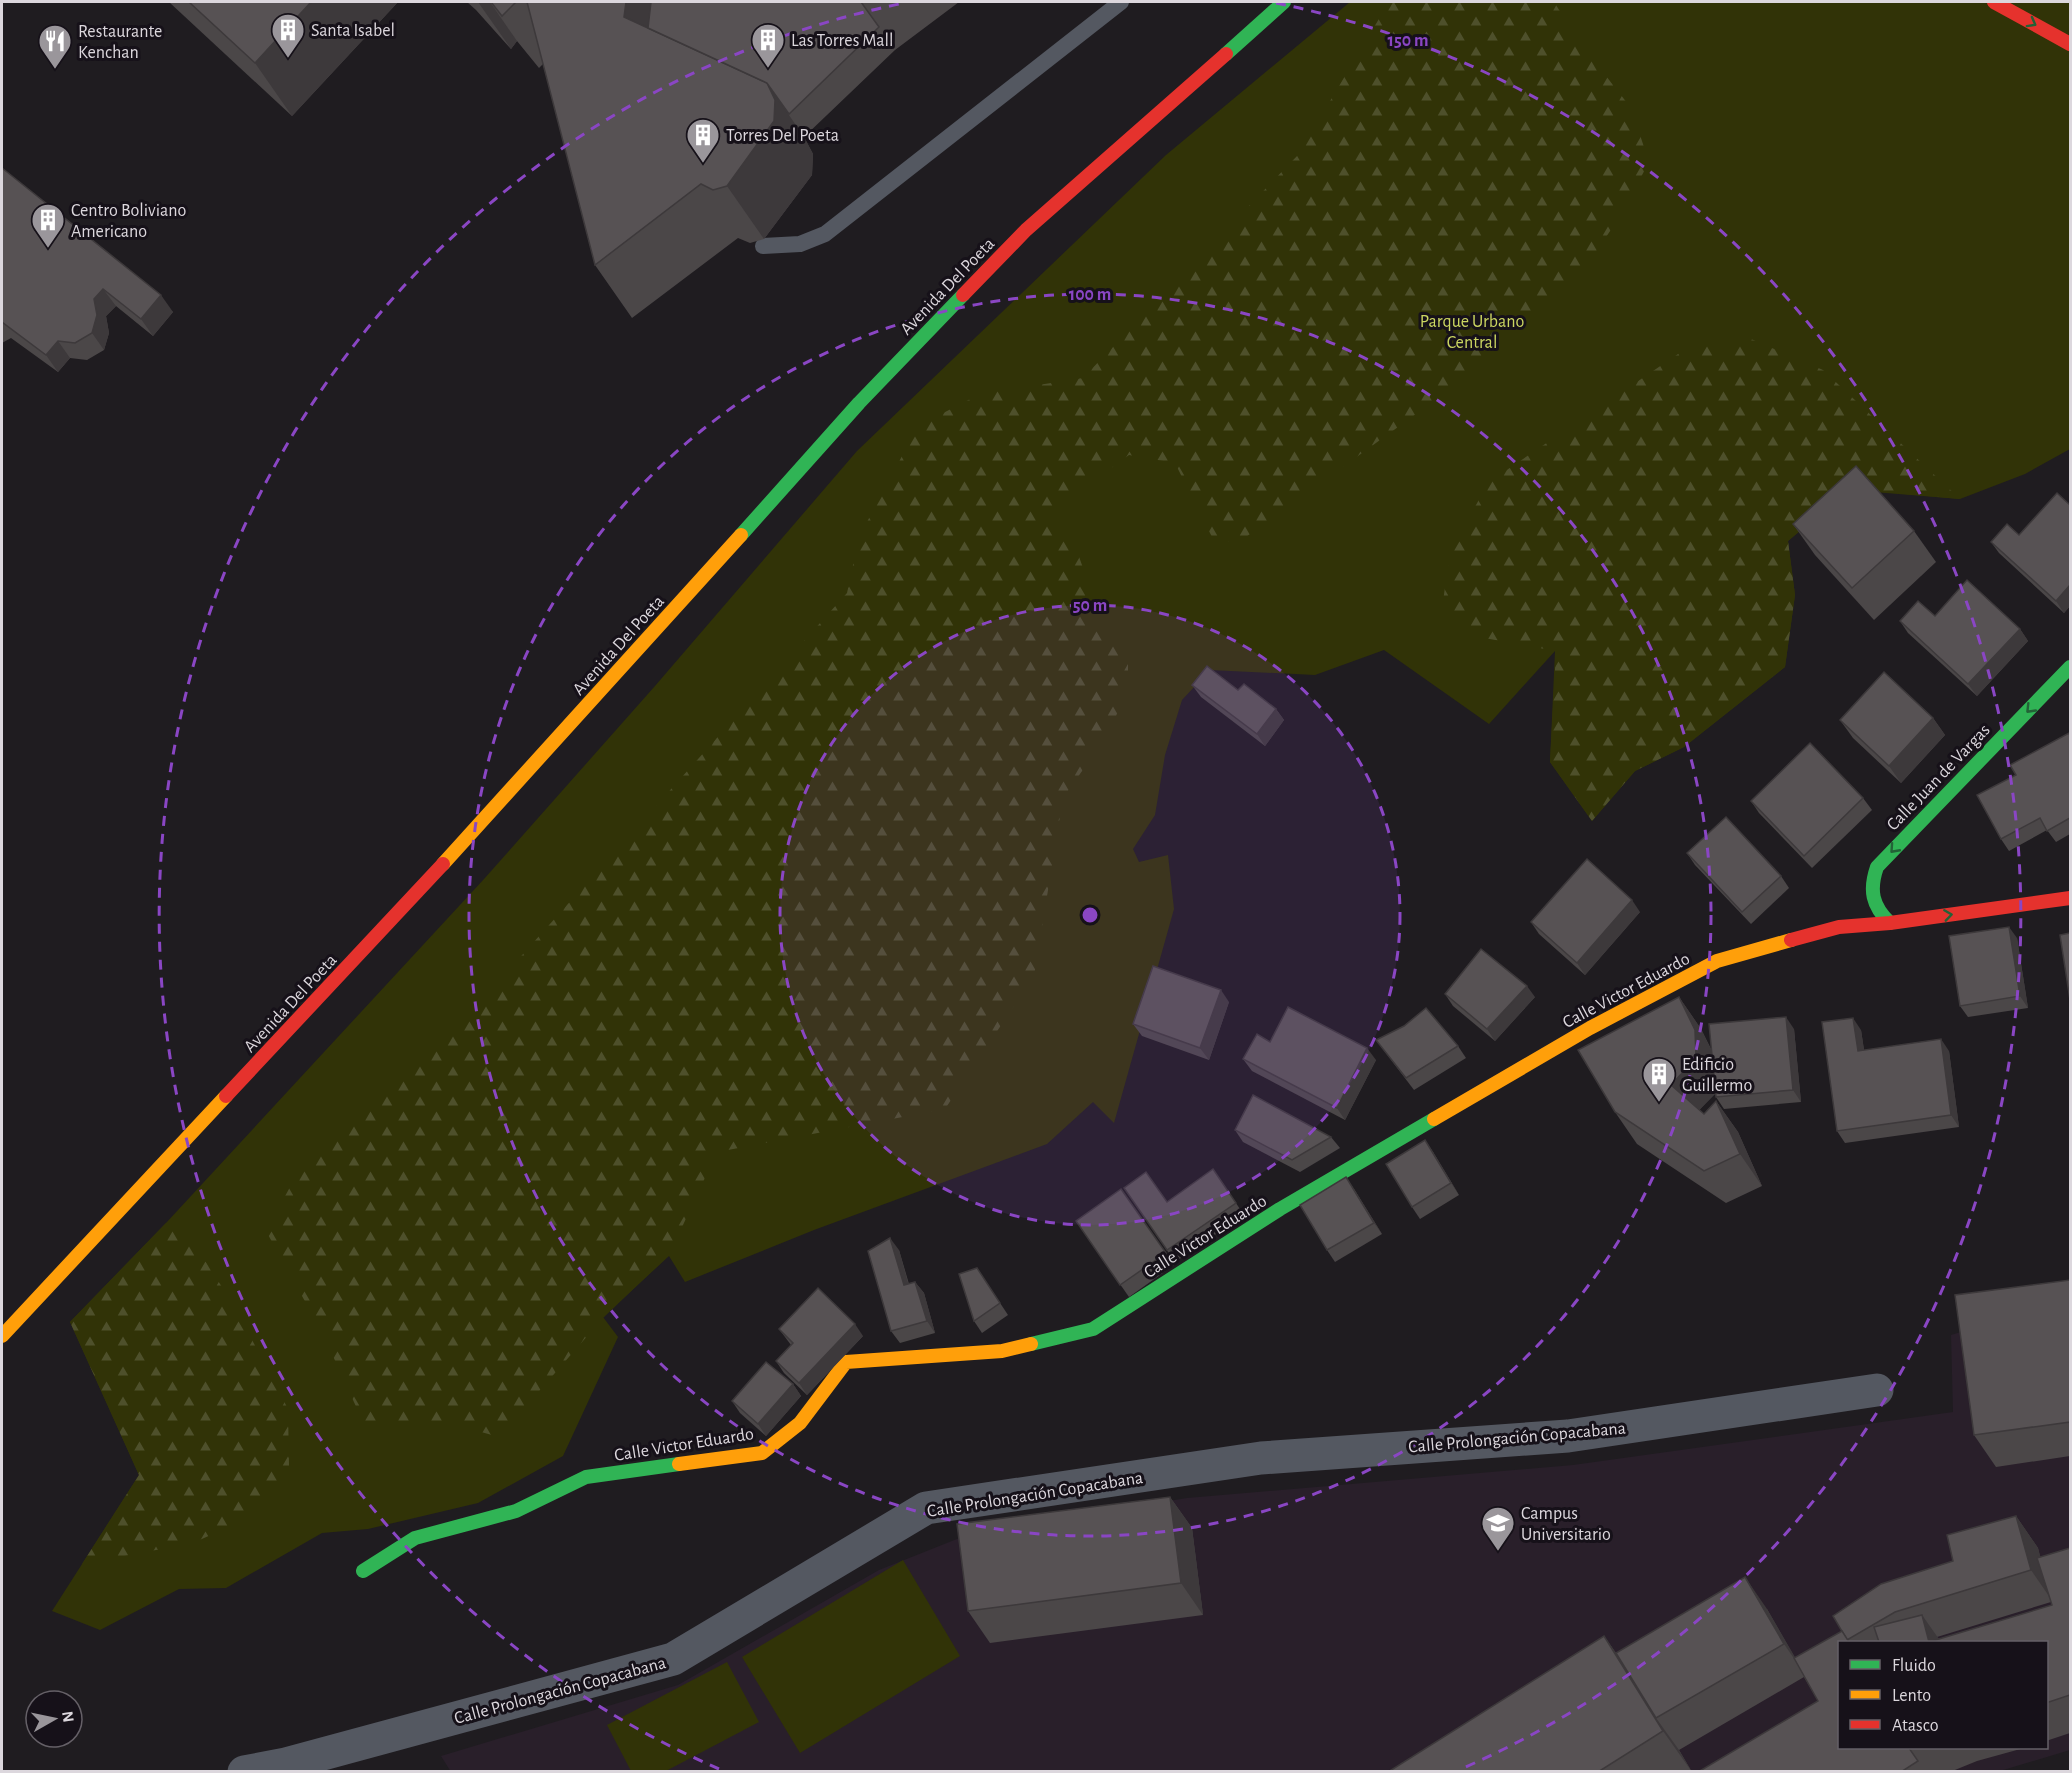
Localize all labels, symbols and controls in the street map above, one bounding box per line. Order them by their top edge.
building icon: Santa Isabel [270,12,306,59]
one-way arrow [2026,16,2037,27]
place label: Santa Isabel [311,22,395,40]
building icon: Las Torres Mall [750,22,786,69]
restaurant icon: Restaurante Kenchan [37,23,73,70]
place label: Restaurante Kenchan [78,23,162,62]
place label: Las Torres Mall [791,32,894,50]
text: 150 m [1388,32,1428,50]
building icon: Torres Del Poeta [685,117,721,164]
place label: Torres Del Poeta [726,127,839,145]
building icon: Centro Boliviano Americano [30,202,66,249]
place label: Centro Boliviano Americano [71,202,186,241]
street label: Avenida Del Poeta [897,235,998,339]
text: 100 m [1069,286,1111,304]
park label: Parque Urbano Central [1420,313,1525,352]
street label: Avenida Del Poeta [570,592,668,699]
text: 50 m [1073,597,1107,615]
one-way arrow [2026,701,2037,712]
street label: Calle Juan de Vargas [1884,721,1994,834]
one-way arrow [1890,842,1901,853]
centre of rings [1080,905,1100,925]
one-way arrow [1943,909,1952,922]
street label: Calle Victor Eduardo [1560,950,1693,1032]
street label: Avenida Del Poeta [241,951,341,1056]
building icon: Edificio Guillermo [1641,1056,1677,1103]
place label: Edificio Guillermo [1682,1056,1752,1095]
street label: Calle Victor Eduardo [1141,1192,1270,1282]
street label: Calle Prolongación Copacabana [1408,1420,1627,1456]
street label: Calle Victor Eduardo [613,1425,755,1465]
street label: Calle Prolongación Copacabana [926,1469,1144,1521]
school or university icon: Campus Universitario [1480,1505,1516,1552]
place label: Campus Universitario [1521,1505,1611,1544]
legend [1838,1641,2048,1749]
street label: Calle Prolongación Copacabana [452,1654,668,1728]
text: Fluido [1892,1657,1936,1675]
text: Lento [1892,1687,1931,1705]
north arrow [24,1689,84,1749]
text: N [59,1710,77,1724]
text: Atasco [1892,1717,1939,1735]

